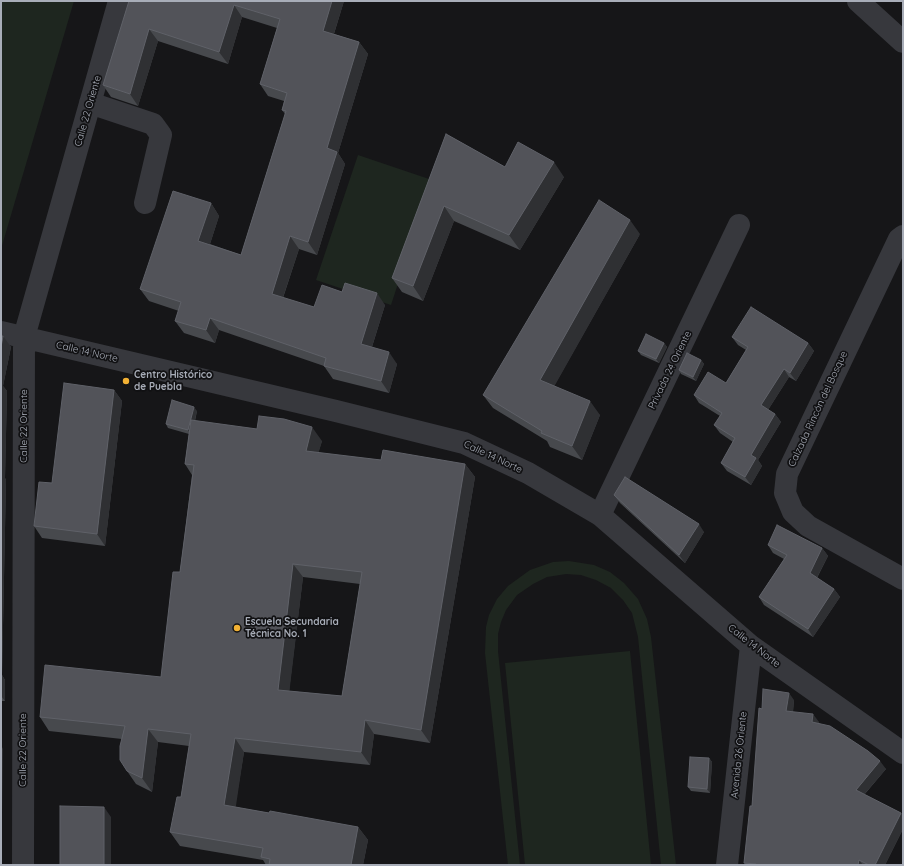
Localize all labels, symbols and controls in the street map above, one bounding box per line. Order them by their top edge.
street label: Calle 22 Oriente [72,74,104,148]
street label: Privada 24 Oriente [646,329,694,411]
street label: Calle 14 Norte [55,339,119,365]
street label: Calzada Rincón del Bosque [786,349,850,469]
place label: Centro Histórico de Puebla [134,369,212,392]
marker: Centro Histórico de Puebla [121,376,131,386]
street label: Calle 22 Oriente [18,389,30,463]
street label: Calle 14 Norte [462,438,524,476]
place label: Escuela Secundaria Técnica No. 1 [245,616,339,640]
street label: Calle 14 Norte [725,622,783,670]
marker: Escuela Secundaria Técnica No. 1 [232,623,242,633]
street label: Avenida 26 Oriente [728,711,750,799]
street label: Calle 22 Oriente [17,713,29,787]

